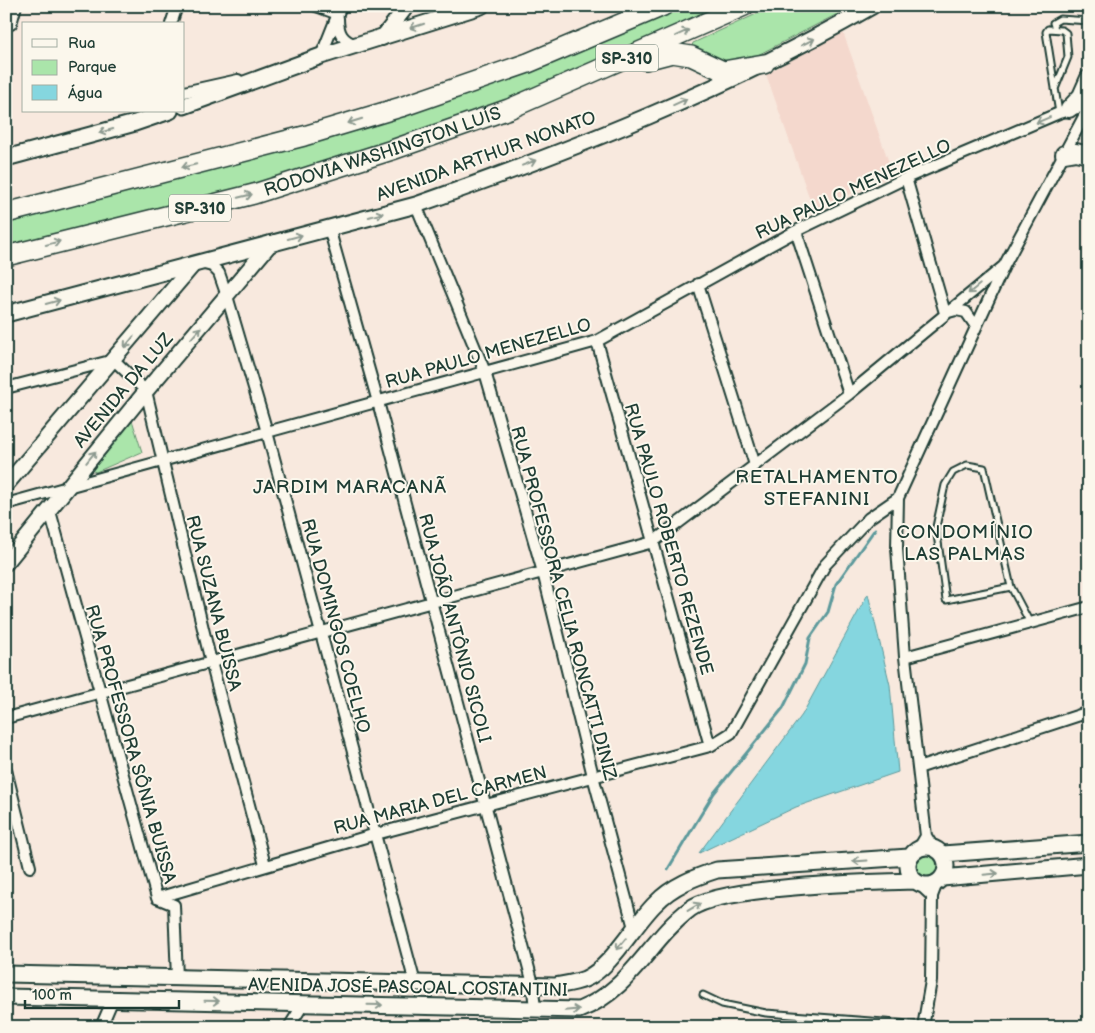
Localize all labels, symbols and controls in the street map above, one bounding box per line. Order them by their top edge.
legend [22,22,185,112]
one-way arrow [410,22,426,31]
one-way arrow [674,28,689,38]
text: Rua [68,34,96,53]
one-way arrow [800,37,815,46]
road number: SP-310 [596,44,658,72]
text: Parque [68,58,117,77]
text: Água [68,84,103,103]
one-way arrow [672,97,687,106]
street label: RODOVIA WASHINGTON LUÍS [262,103,504,201]
street label: AVENIDA ARTHUR NONATO [374,107,599,206]
one-way arrow [347,116,363,126]
one-way arrow [1035,116,1050,125]
one-way arrow [99,127,115,136]
street label: RUA PAULO MENEZELLO [752,135,954,244]
one-way arrow [521,158,537,167]
one-way arrow [181,162,197,172]
one-way arrow [236,191,252,200]
road number: SP-310 [169,194,231,222]
one-way arrow [367,210,383,219]
one-way arrow [286,232,302,241]
one-way arrow [45,238,61,248]
one-way arrow [968,284,981,295]
one-way arrow [45,297,61,306]
street label: RUA PAULO MENEZELLO [383,314,594,393]
one-way arrow [190,326,202,339]
street label: AVENIDA DA LUZ [69,329,177,452]
one-way arrow [123,335,135,348]
street label: RUA PAULO ROBERTO REZENDE [620,401,717,677]
street label: RUA PROFESSORA CELIA RONCATTI DINIZ [506,424,621,782]
one-way arrow [86,451,97,464]
district label: RETALHAMENTO STEFANINI [735,466,899,511]
district label: JARDIM MARACANÃ [253,476,447,499]
street label: RUA JOÃO ANTÔNIO SICOLI [414,511,497,745]
street label: RUA SUZANA BUISSA [182,513,246,693]
street label: RUA DOMINGOS COELHO [297,517,374,736]
district label: CONDOMÍNIO LAS PALMAS [896,520,1034,566]
street label: RUA PROFESSORA SÔNIA BUISSA [81,602,182,886]
street label: RUA MARIA DEL CARMEN [331,762,549,839]
one-way arrow [853,856,869,865]
one-way arrow [982,869,998,878]
one-way arrow [686,902,700,912]
one-way arrow [616,937,627,950]
street label: AVENIDA JOSÉ PASCOAL COSTANTINI [248,972,568,1001]
scale bar [25,978,179,1010]
text: 100 m [32,986,72,1005]
one-way arrow [204,996,220,1006]
one-way arrow [366,1000,383,1010]
one-way arrow [564,1005,580,1015]

